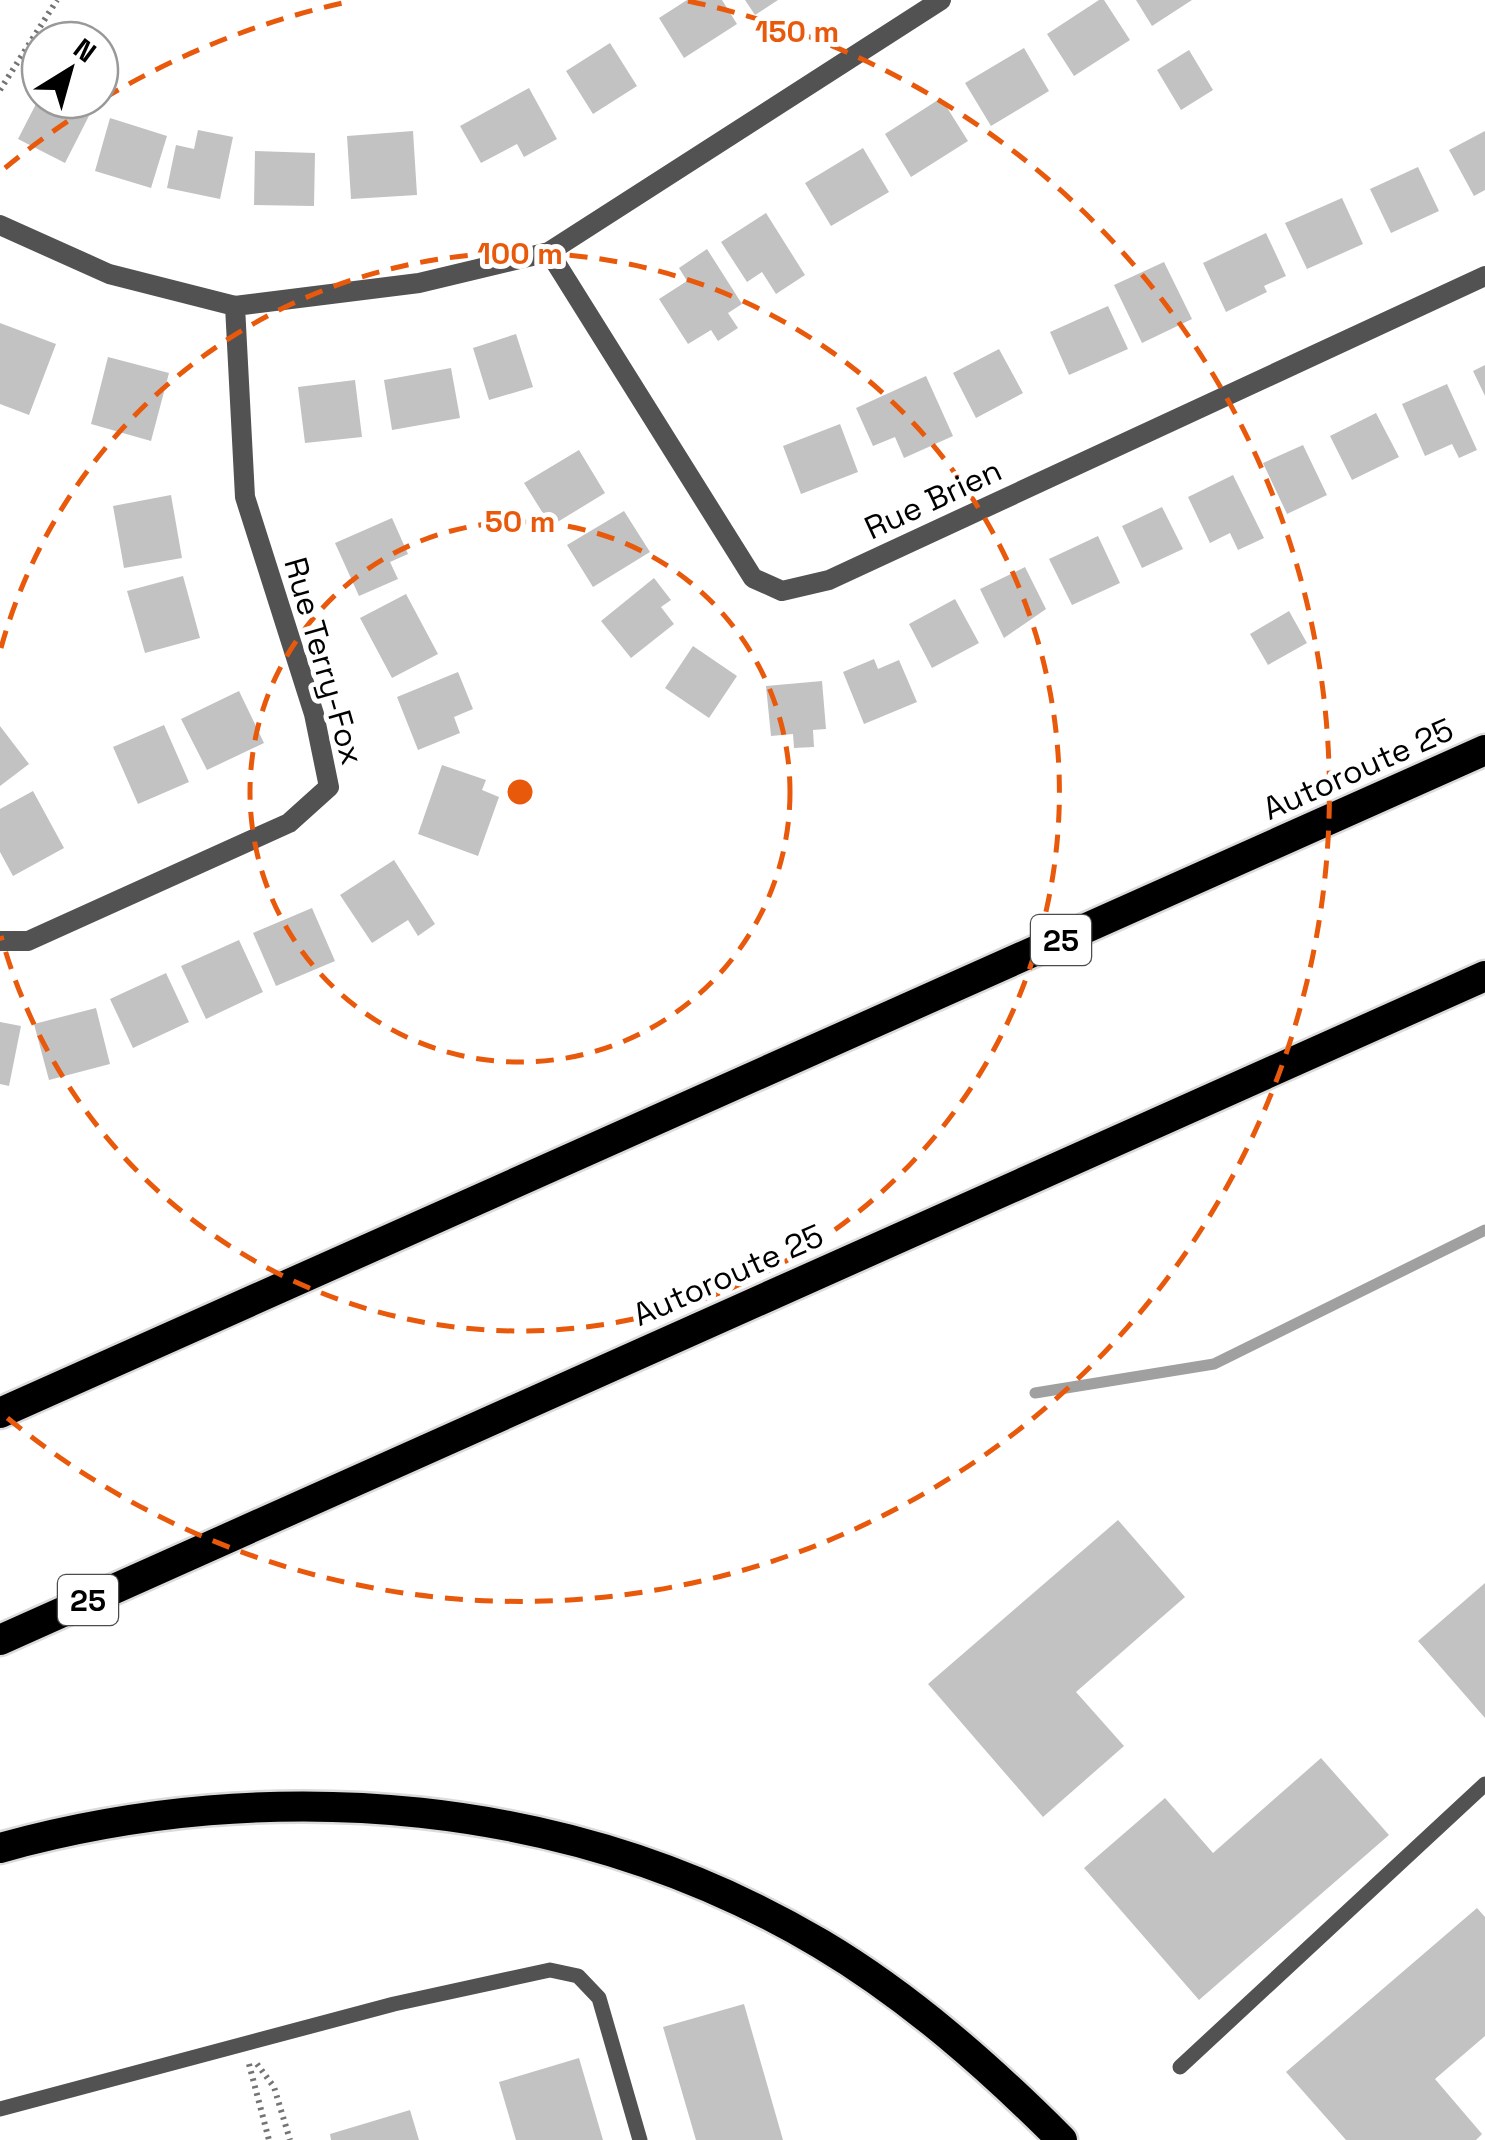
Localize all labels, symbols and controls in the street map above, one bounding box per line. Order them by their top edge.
text: 150 m [755,12,839,51]
north arrow [20,20,120,120]
text: N [67,30,103,70]
text: 100 m [477,234,563,273]
street label: Rue Brien [858,450,1008,548]
text: 50 m [485,502,555,541]
street label: Rue Terry-Fox [275,553,373,769]
street label: Autoroute 25 [1257,709,1459,829]
centre of rings [502,774,538,810]
road number: 25 [1031,915,1091,965]
street label: Autoroute 25 [627,1215,829,1335]
road number: 25 [58,1575,118,1625]

